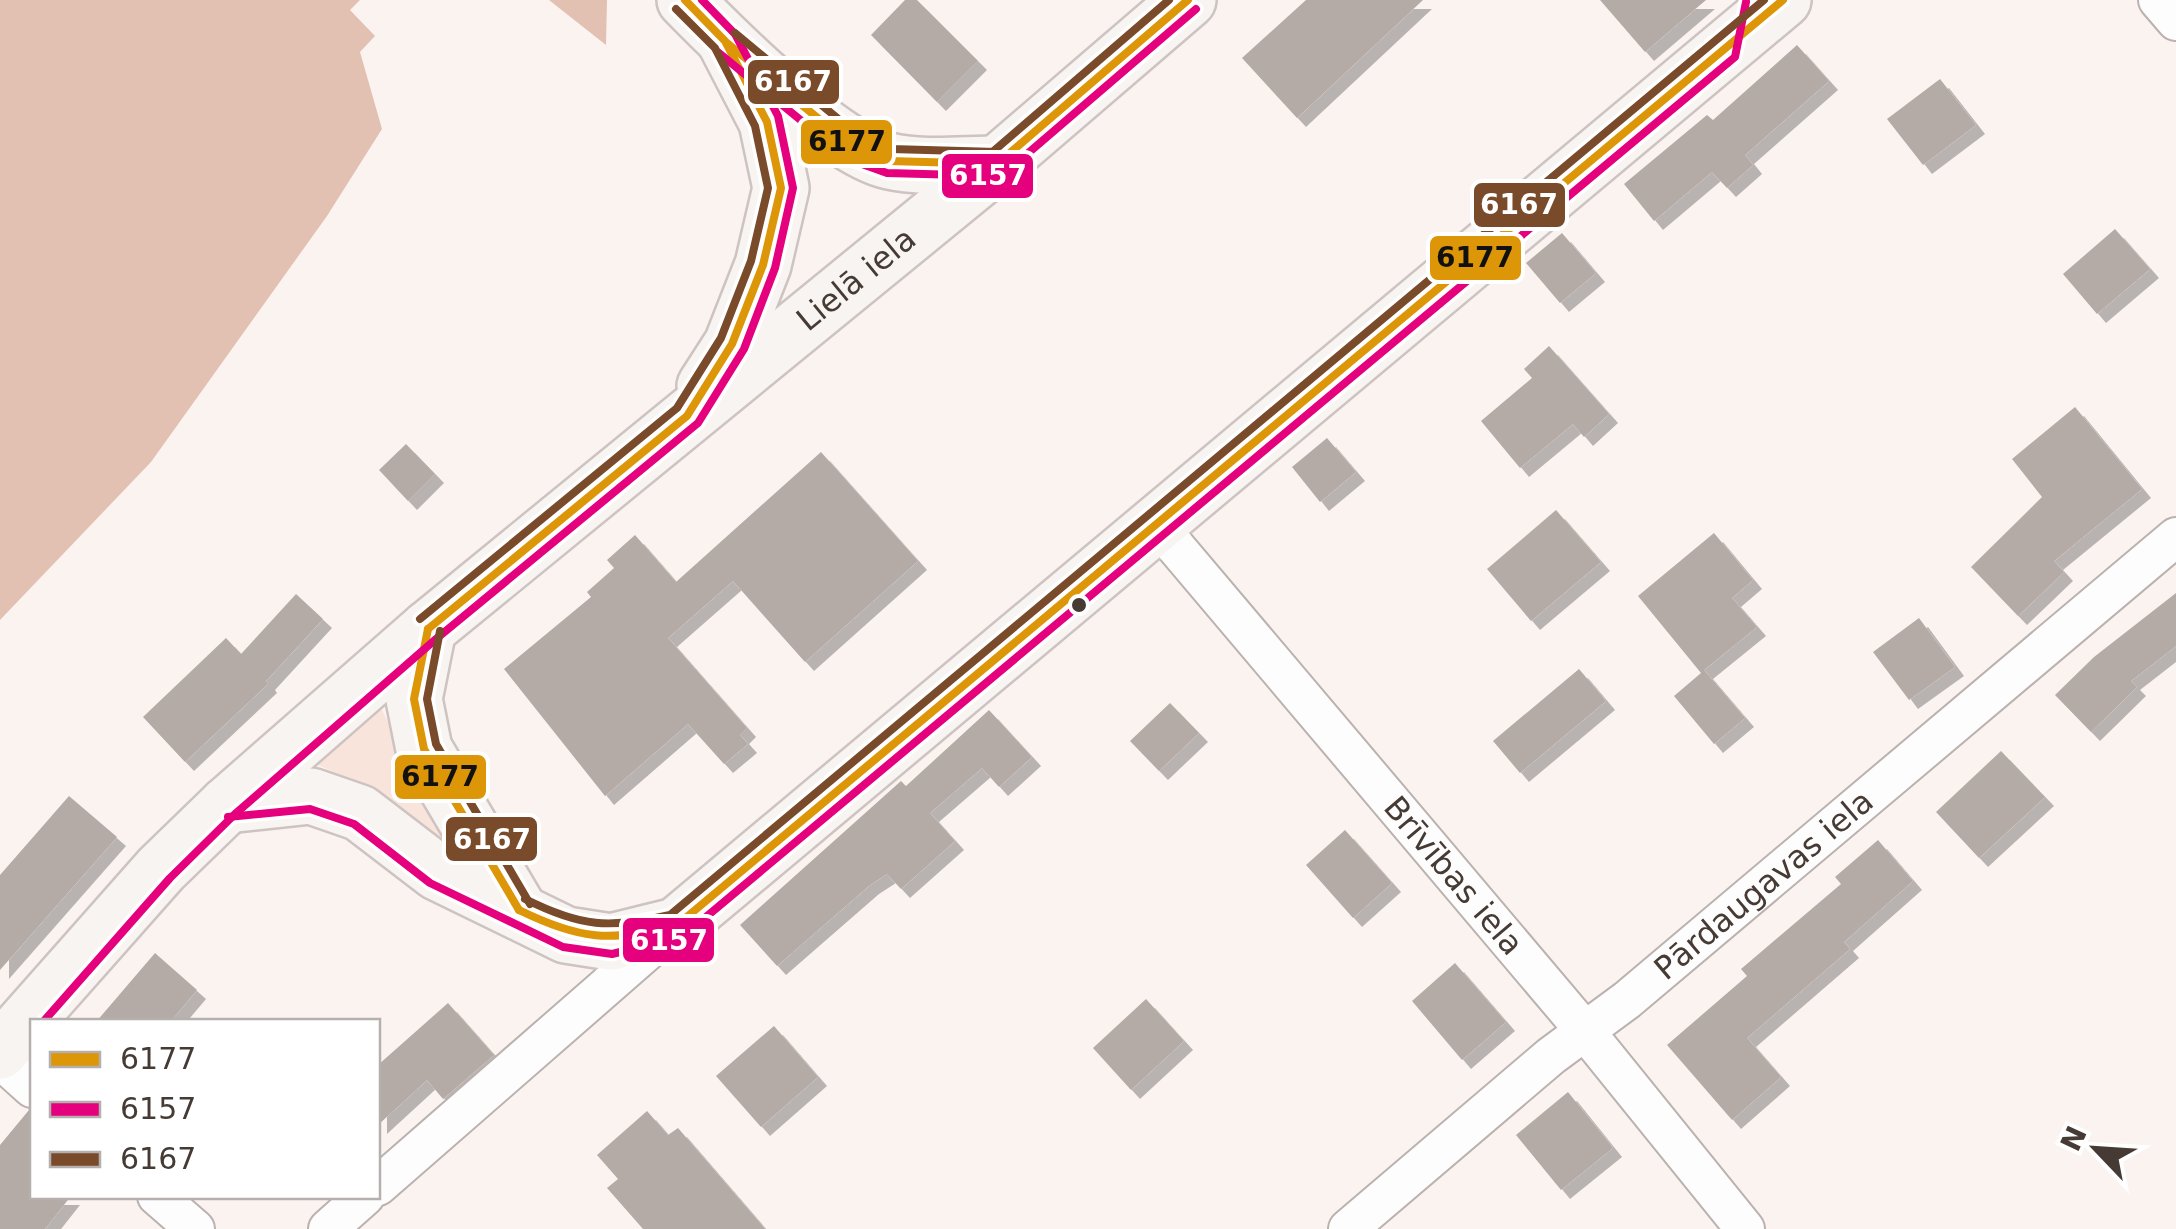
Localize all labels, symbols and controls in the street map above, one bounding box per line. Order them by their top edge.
line badge: 6167 [746,58,841,106]
text: 6167 [754,65,832,98]
line badge: 6177 [799,118,894,166]
text: 6177 [808,125,886,158]
line badge: 6157 [940,152,1035,200]
text: 6157 [949,159,1027,192]
line badge: 6167 [1472,181,1567,229]
text: 6167 [1480,188,1558,221]
street label: Lielā iela [789,219,923,339]
line badge: 6177 [1428,234,1523,282]
text: 6177 [1436,241,1514,274]
unlabelled marker [1069,595,1089,615]
line badge: 6177 [393,753,488,801]
text: 6177 [401,760,479,793]
street label: Pārdaugavas iela [1647,782,1881,988]
street label: Brīvības iela [1376,789,1531,963]
line badge: 6167 [444,815,539,863]
text: 6167 [453,823,531,856]
line badge: 6157 [621,916,716,964]
text: 6157 [630,924,708,957]
legend [30,1019,380,1199]
text: 6177 [120,1041,196,1076]
text: 6157 [120,1091,196,1126]
north arrow [2046,1099,2146,1199]
text: N [2054,1121,2094,1156]
text: 6167 [120,1141,196,1176]

